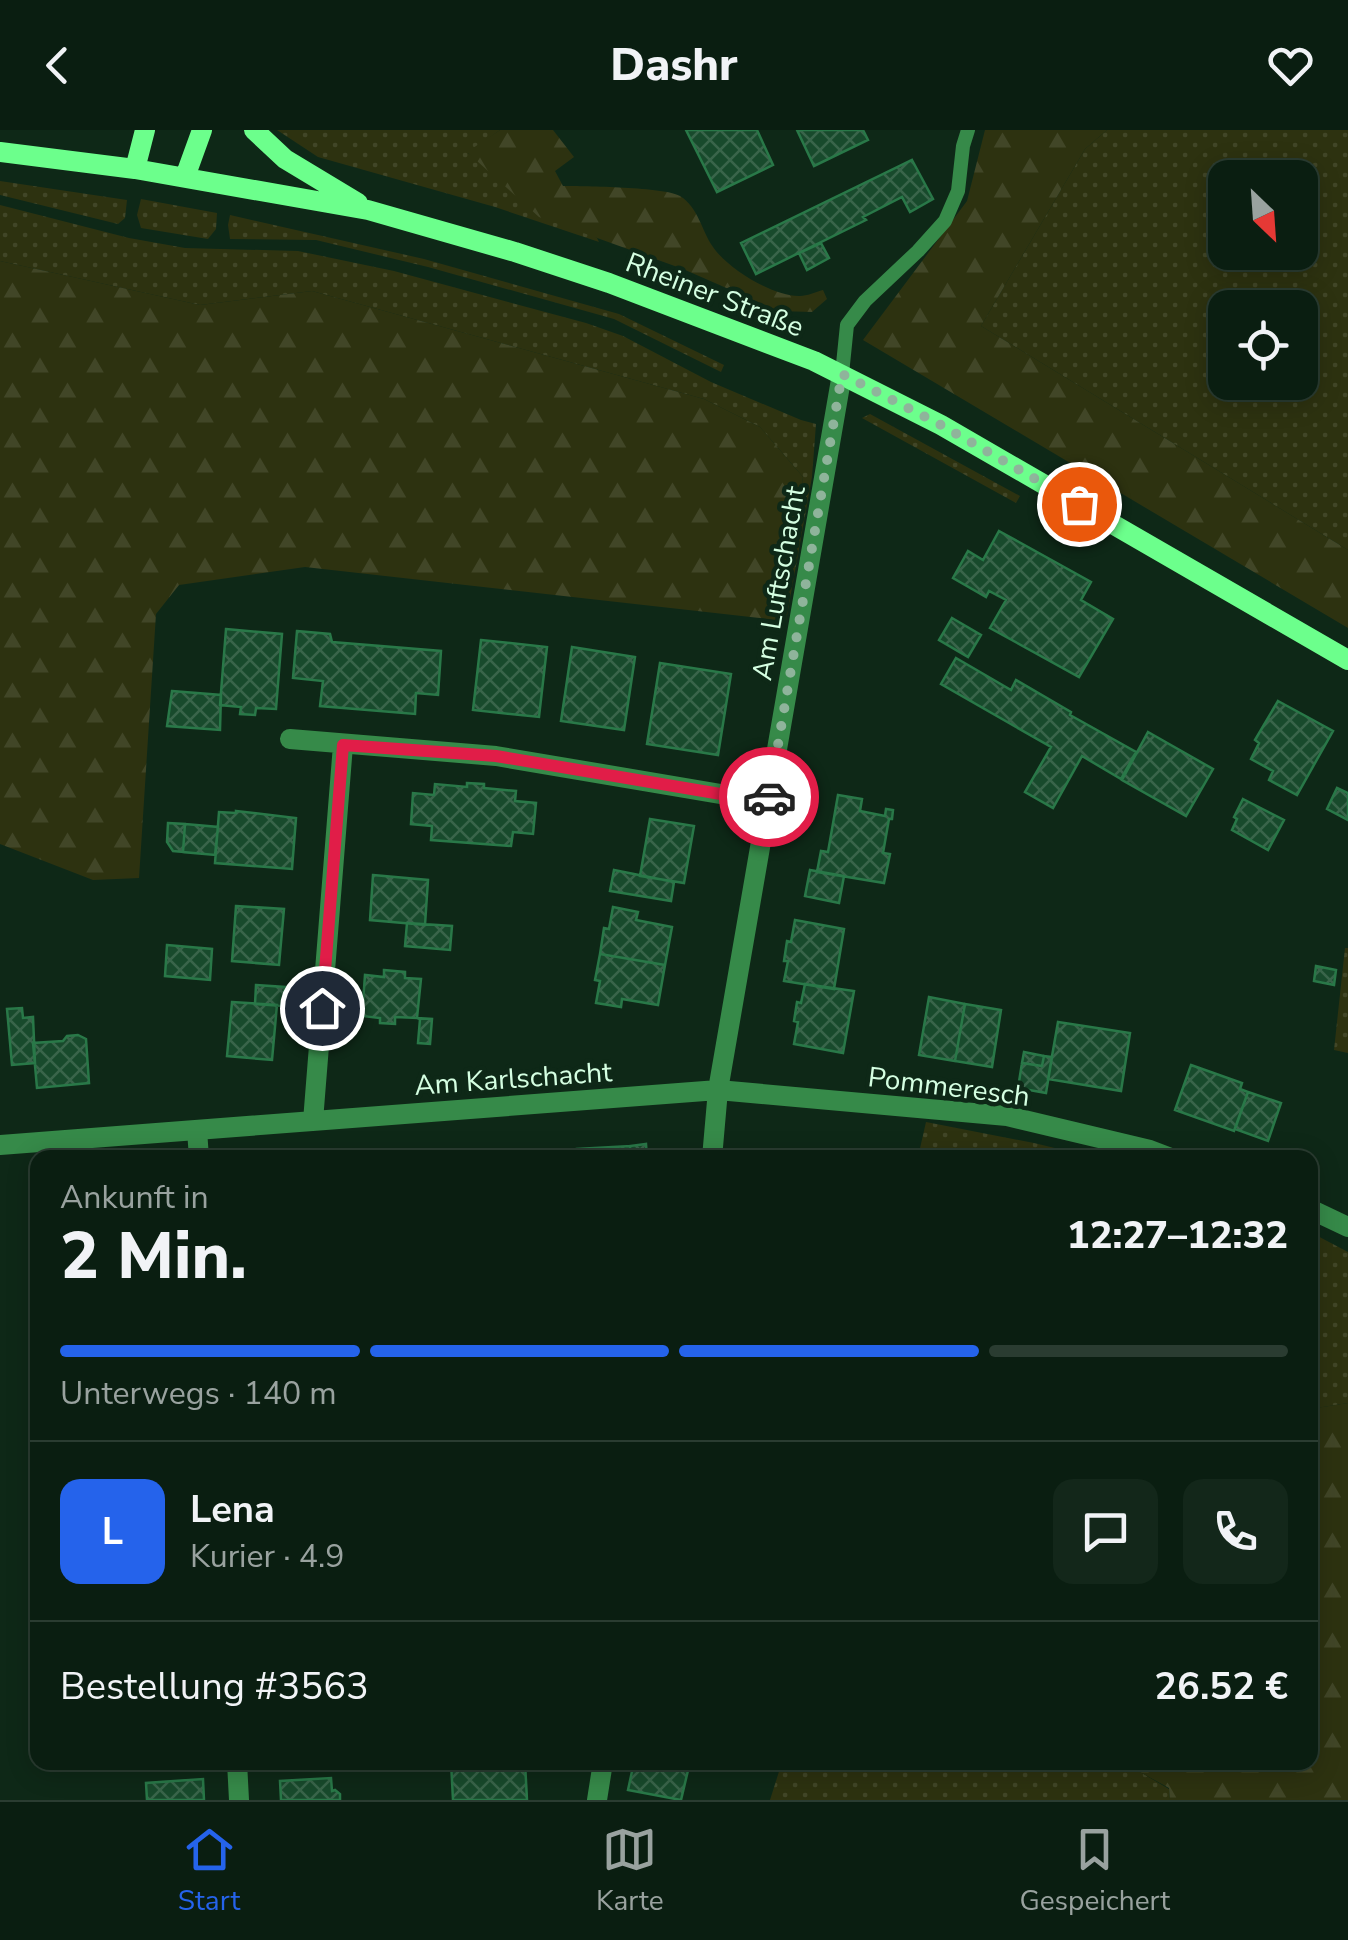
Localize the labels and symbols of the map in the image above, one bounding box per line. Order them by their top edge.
north arrow [1208,160,1318,270]
street label: Rheiner Straße [620,244,809,346]
pin [1037,462,1122,547]
street label: Am Luftschacht [743,483,815,683]
courier [719,747,819,847]
pin [280,966,365,1051]
street label: Am Karlschacht [413,1053,613,1105]
street label: Pommeresch [866,1058,1032,1116]

